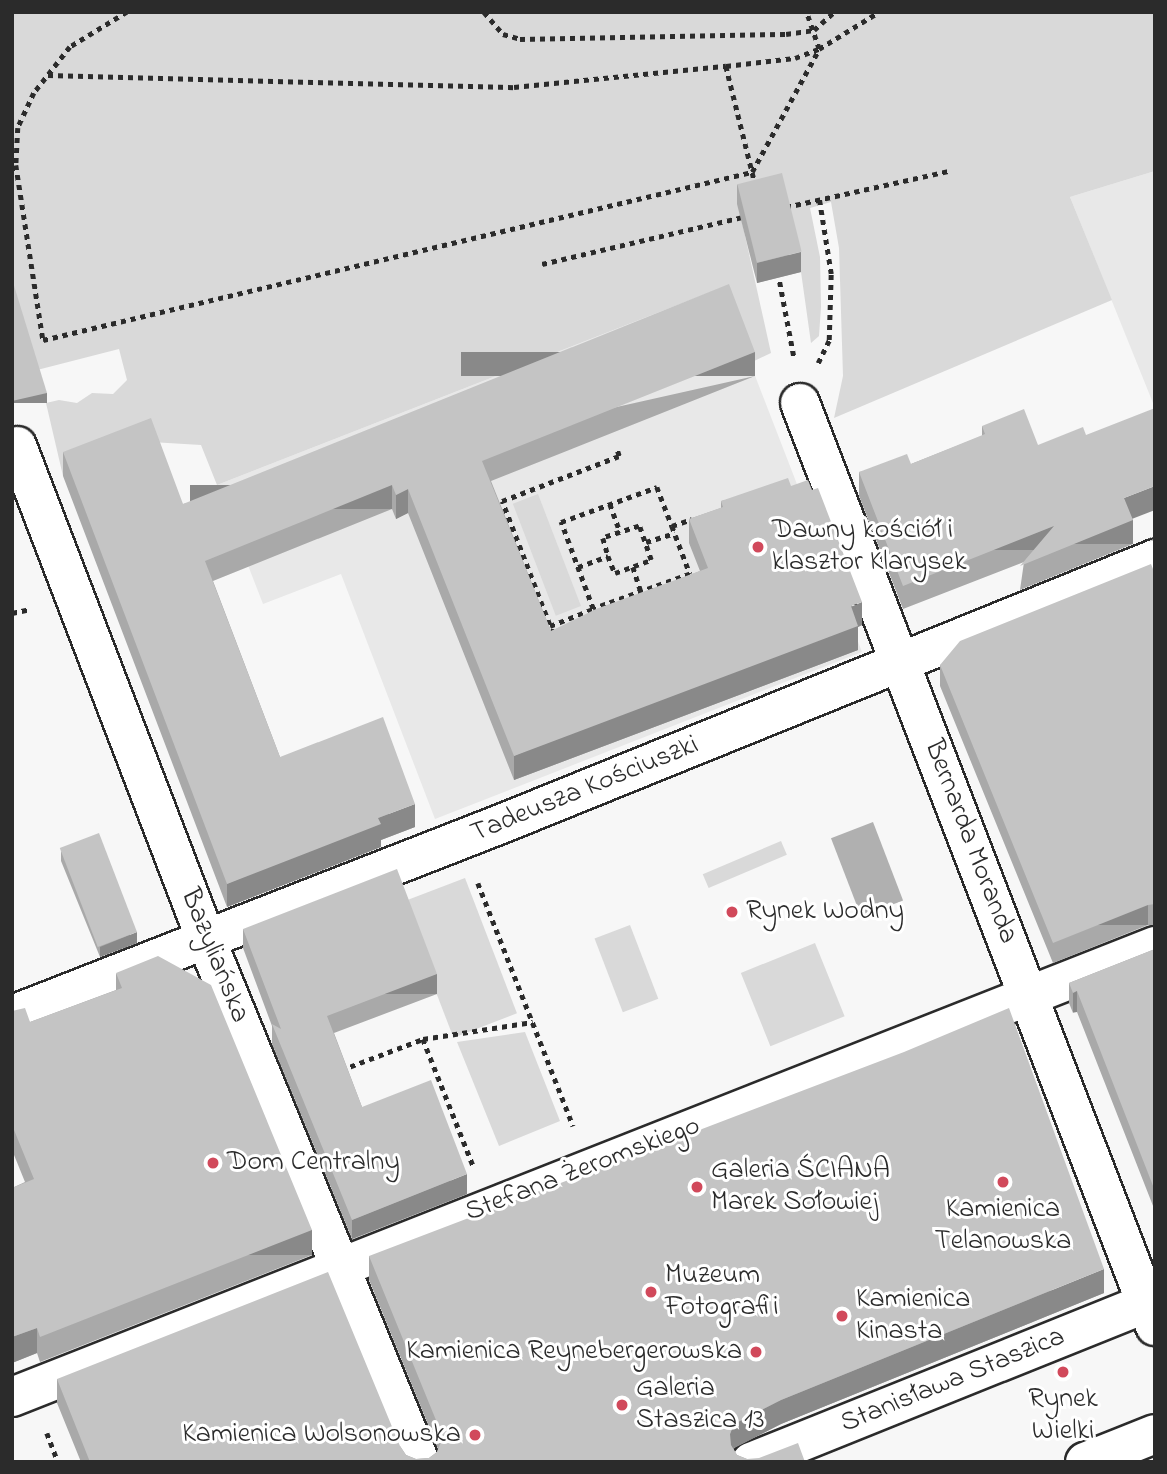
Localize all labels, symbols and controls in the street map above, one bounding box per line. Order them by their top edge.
place label: Dawny kościół i klasztor Klarysek [772,514,966,580]
marker: Dawny kościół i klasztor Klarysek [750,539,766,555]
street label: Tadeusza Kościuszki [466,729,704,851]
street label: Bernarda Moranda [916,735,1024,949]
street label: Bazyliańska [172,884,256,1028]
place label: Rynek Wodny [746,895,904,929]
marker: Rynek Wodny [724,904,740,920]
street label: Stefana Żeromskiego [461,1110,705,1230]
place label: Dom Centralny [227,1146,400,1180]
place label: Galeria ŚCIANA Marek Sołowiej [711,1154,890,1220]
marker: Dom Centralny [205,1155,221,1171]
marker: Kamienica Telanowska [995,1174,1011,1190]
marker: Galeria ŚCIANA Marek Sołowiej [689,1179,705,1195]
place label: Kamienica Telanowska [935,1193,1071,1259]
place label: Muzeum Fotografii [665,1259,779,1325]
place label: Kamienica Kinasta [856,1283,970,1349]
marker: Muzeum Fotografii [643,1284,659,1300]
marker: Kamienica Kinasta [834,1308,850,1324]
street label: Stanisława Staszica [836,1321,1070,1441]
place label: Kamienica Reynebergerowska [406,1335,742,1369]
marker: Kamienica Reynebergerowska [748,1344,764,1360]
marker: Rynek Wielki [1055,1364,1071,1380]
place label: Galeria Staszica 13 [636,1372,765,1438]
place label: Rynek Wielki [1028,1383,1098,1449]
marker: Galeria Staszica 13 [614,1397,630,1413]
place label: Kamienica Wolsonowska [182,1418,461,1452]
marker: Kamienica Wolsonowska [467,1427,483,1443]

